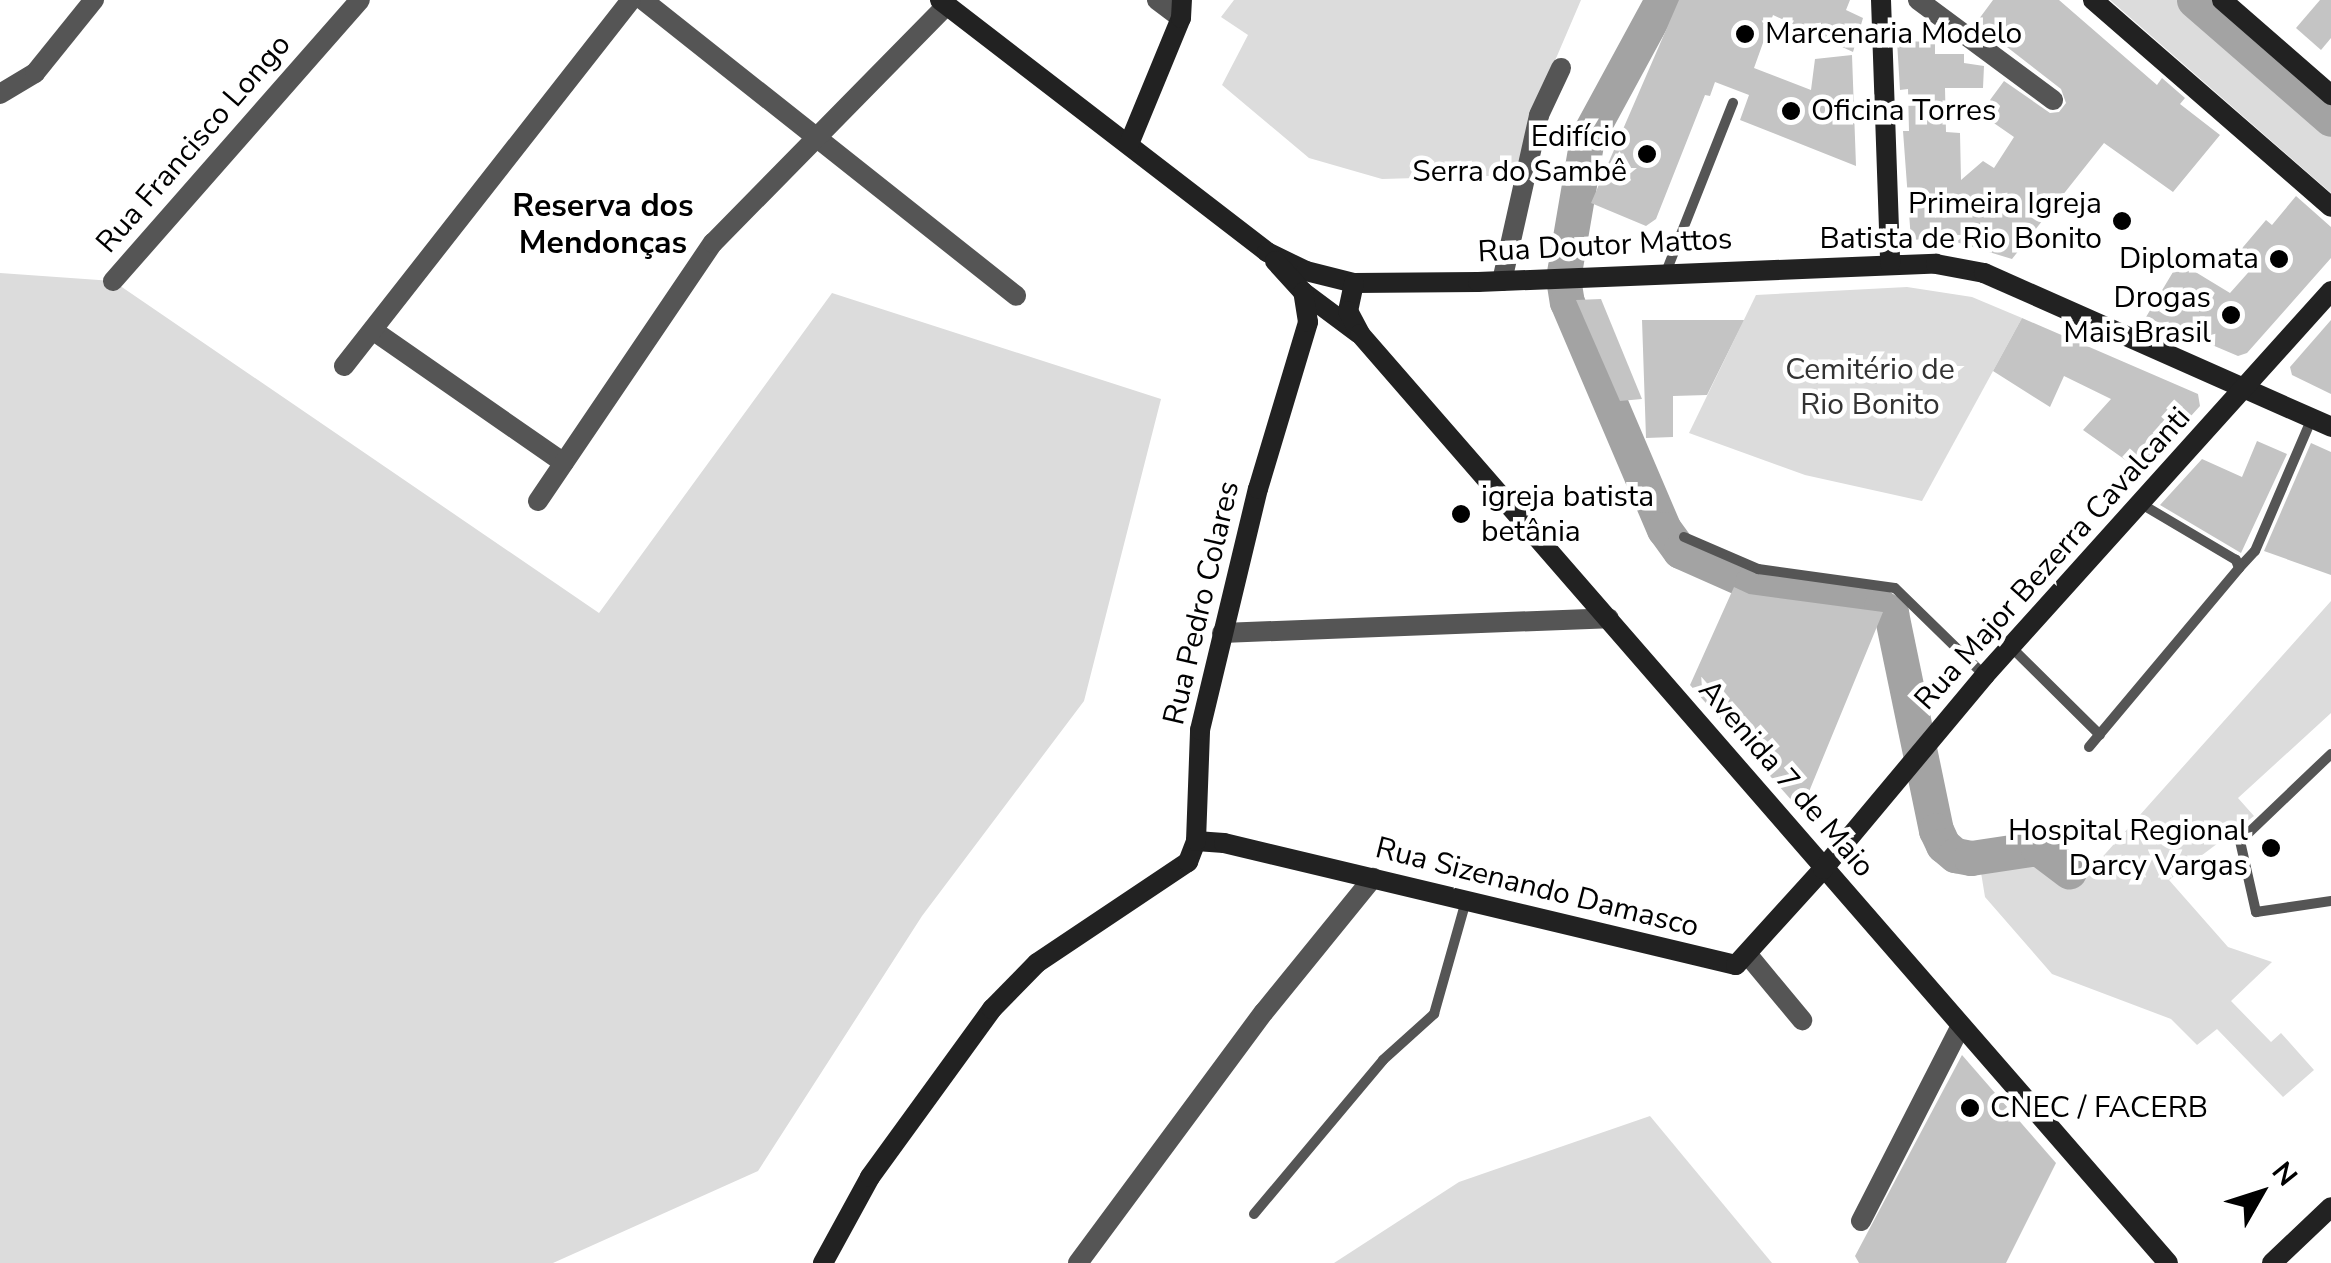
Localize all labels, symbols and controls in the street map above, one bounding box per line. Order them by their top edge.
place label: Marcenaria Modelo [1765,16,2022,52]
marker: Marcenaria Modelo [1734,23,1756,45]
street label: Rua Francisco Longo [89,27,299,261]
place label: Oficina Torres [1811,93,1996,129]
marker: Oficina Torres [1780,100,1802,122]
place label: Edifício Serra do Sambê [1412,119,1627,190]
marker: Edifício Serra do Sambê [1636,143,1658,165]
place label: Primeira Igreja Batista de Rio Bonito [1819,186,2102,256]
district label: Reserva dos Mendonças [512,188,694,263]
marker: Primeira Igreja Batista de Rio Bonito [2111,210,2133,232]
street label: Rua Doutor Mattos [1477,221,1733,271]
place label: Diplomata [2119,241,2259,277]
marker: Diplomata [2268,248,2290,270]
place label: Drogas Mais Brasil [2063,280,2211,350]
marker: Drogas Mais Brasil [2220,304,2242,326]
park label: Cemitério de Rio Bonito [1785,352,1955,422]
street label: Rua Major Bezerra Cavalcanti [1908,400,2198,718]
street label: Rua Pedro Colares [1156,478,1248,728]
place label: igreja batista betânia [1481,479,1654,550]
marker: igreja batista betânia [1450,503,1472,525]
street label: Avenida 7 de Maio [1691,673,1881,885]
place label: Hospital Regional Darcy Vargas [2008,813,2248,884]
street label: Rua Sizenando Damasco [1372,830,1702,946]
marker: Hospital Regional Darcy Vargas [2258,835,2284,861]
place label: CNEC / FACERB [1990,1090,2208,1126]
marker: CNEC / FACERB [1959,1097,1981,1119]
north arrow [2211,1143,2311,1243]
text: N [2263,1154,2306,1194]

